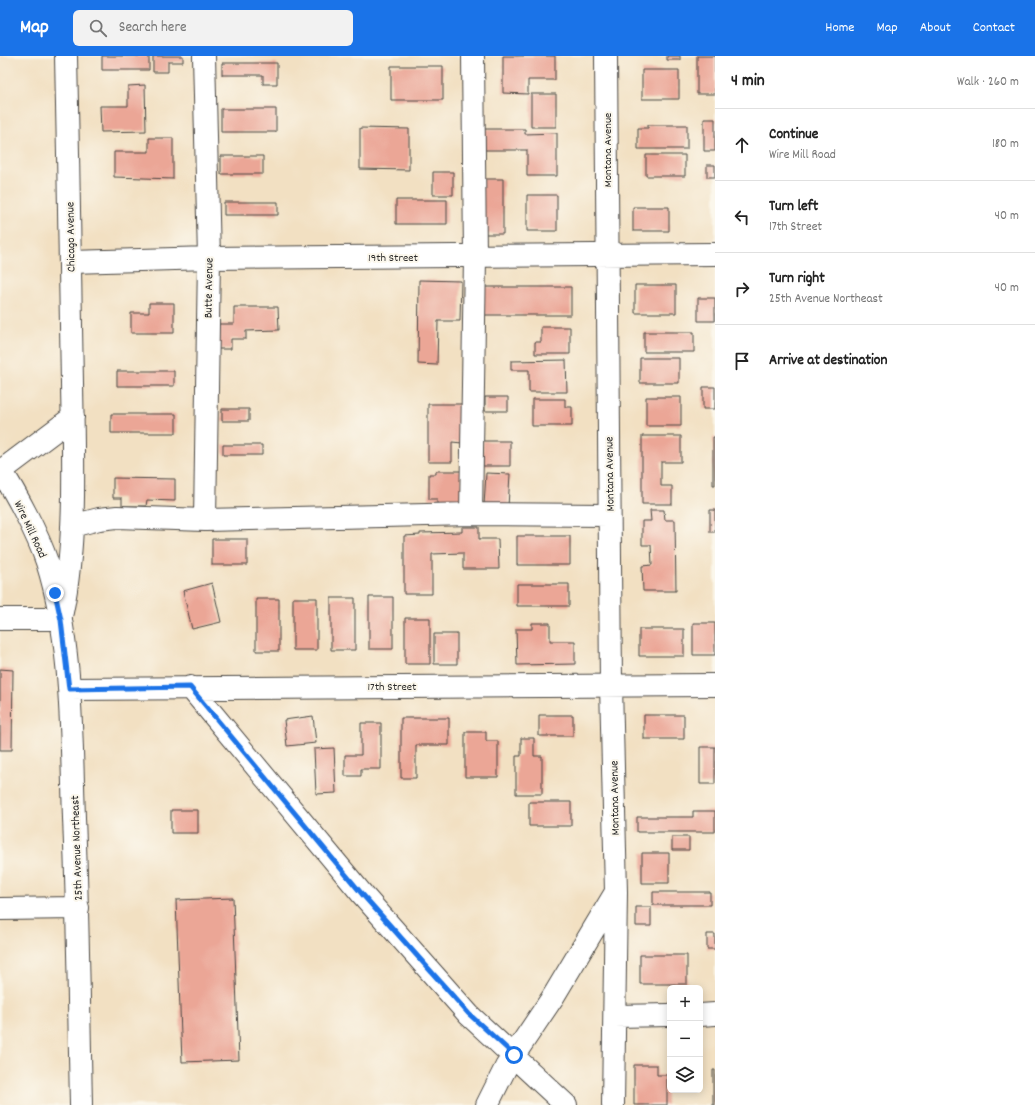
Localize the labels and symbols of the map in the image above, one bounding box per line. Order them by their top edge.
street label: Montana Avenue [600,113,617,187]
street label: Chicago Avenue [62,202,81,272]
street label: 19th Street [368,250,419,267]
street label: Butte Avenue [200,258,219,318]
street label: Montana Avenue [601,436,620,511]
street label: Wire Mill Road [9,498,50,561]
route end [46,584,64,602]
street label: 17th Street [367,679,417,696]
street label: Montana Avenue [606,760,625,835]
street label: 25th Avenue Northeast [67,795,88,901]
route start [505,1046,523,1064]

